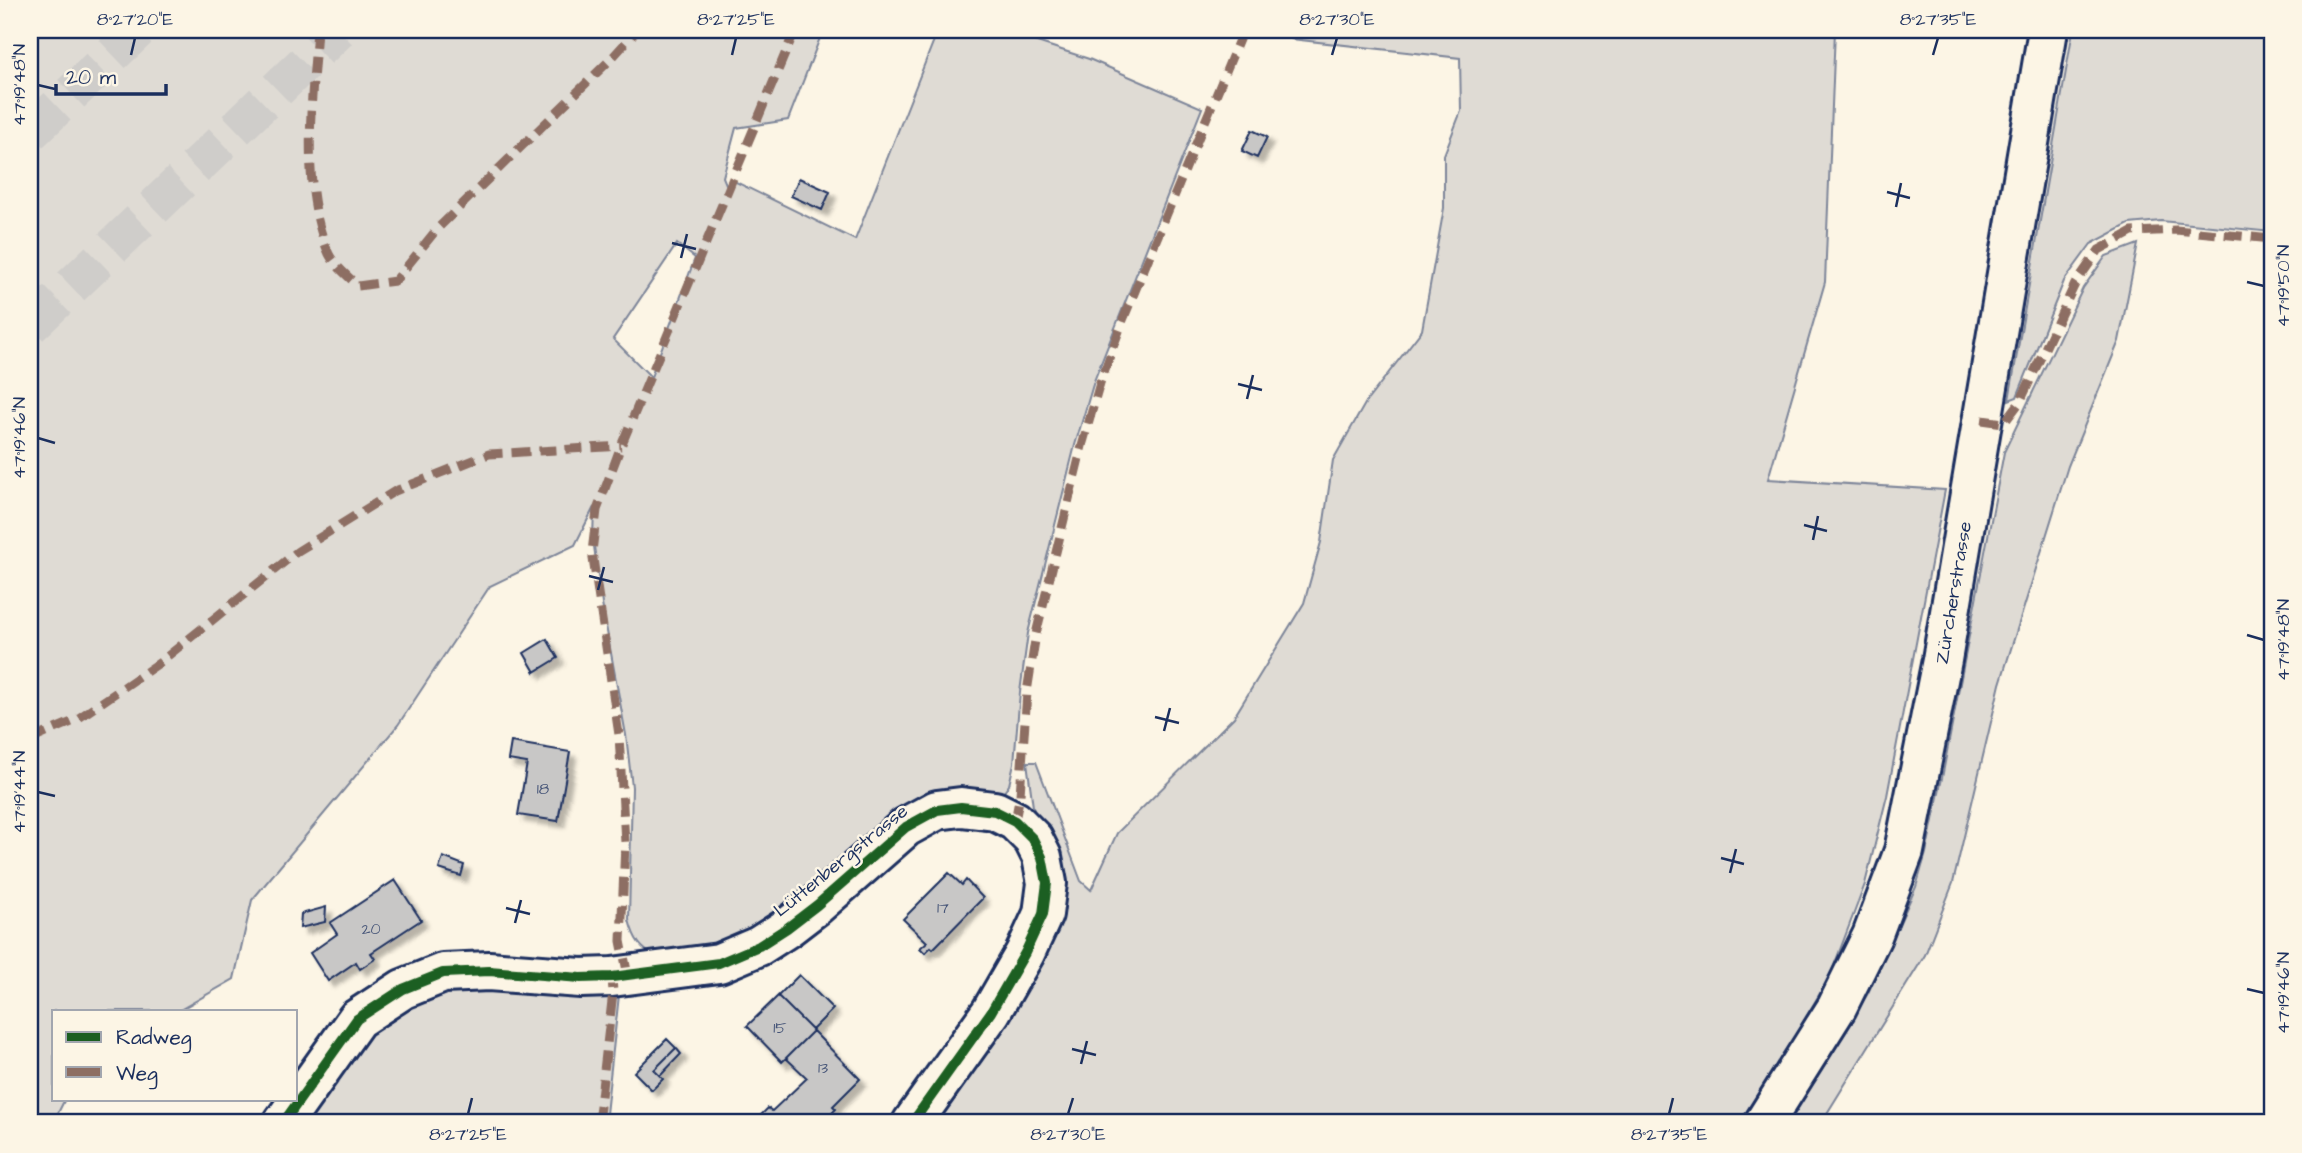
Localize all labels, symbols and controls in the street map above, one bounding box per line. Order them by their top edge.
text: 8°27'20"E [97,7,174,32]
text: 8°27'25"E [697,7,775,32]
text: 8°27'30"E [1299,7,1375,32]
text: 8°27'35"E [1900,7,1977,32]
text: 47°19'48"N [7,44,32,126]
scale bar [56,52,166,96]
text: 20 m [66,63,117,92]
text: 47°19'50"N [2271,245,2296,327]
text: 47°19'46"N [7,397,32,479]
street label: Zürcherstrasse [1928,519,1979,666]
text: 47°19'48"N [2271,599,2296,681]
text: 47°19'44"N [7,751,32,833]
house number: 18 [537,778,549,800]
street label: Lüttenbergstrasse [768,798,915,924]
house number: 17 [937,897,949,919]
house number: 20 [361,918,381,940]
text: 47°19'46"N [2271,952,2296,1034]
legend [52,1010,298,1100]
house number: 15 [773,1017,787,1039]
text: Radweg [116,1023,192,1054]
house number: 13 [818,1057,828,1079]
text: Weg [116,1059,158,1090]
text: 8°27'25"E [429,1122,507,1147]
text: 8°27'30"E [1030,1122,1106,1147]
text: 8°27'35"E [1631,1122,1708,1147]

